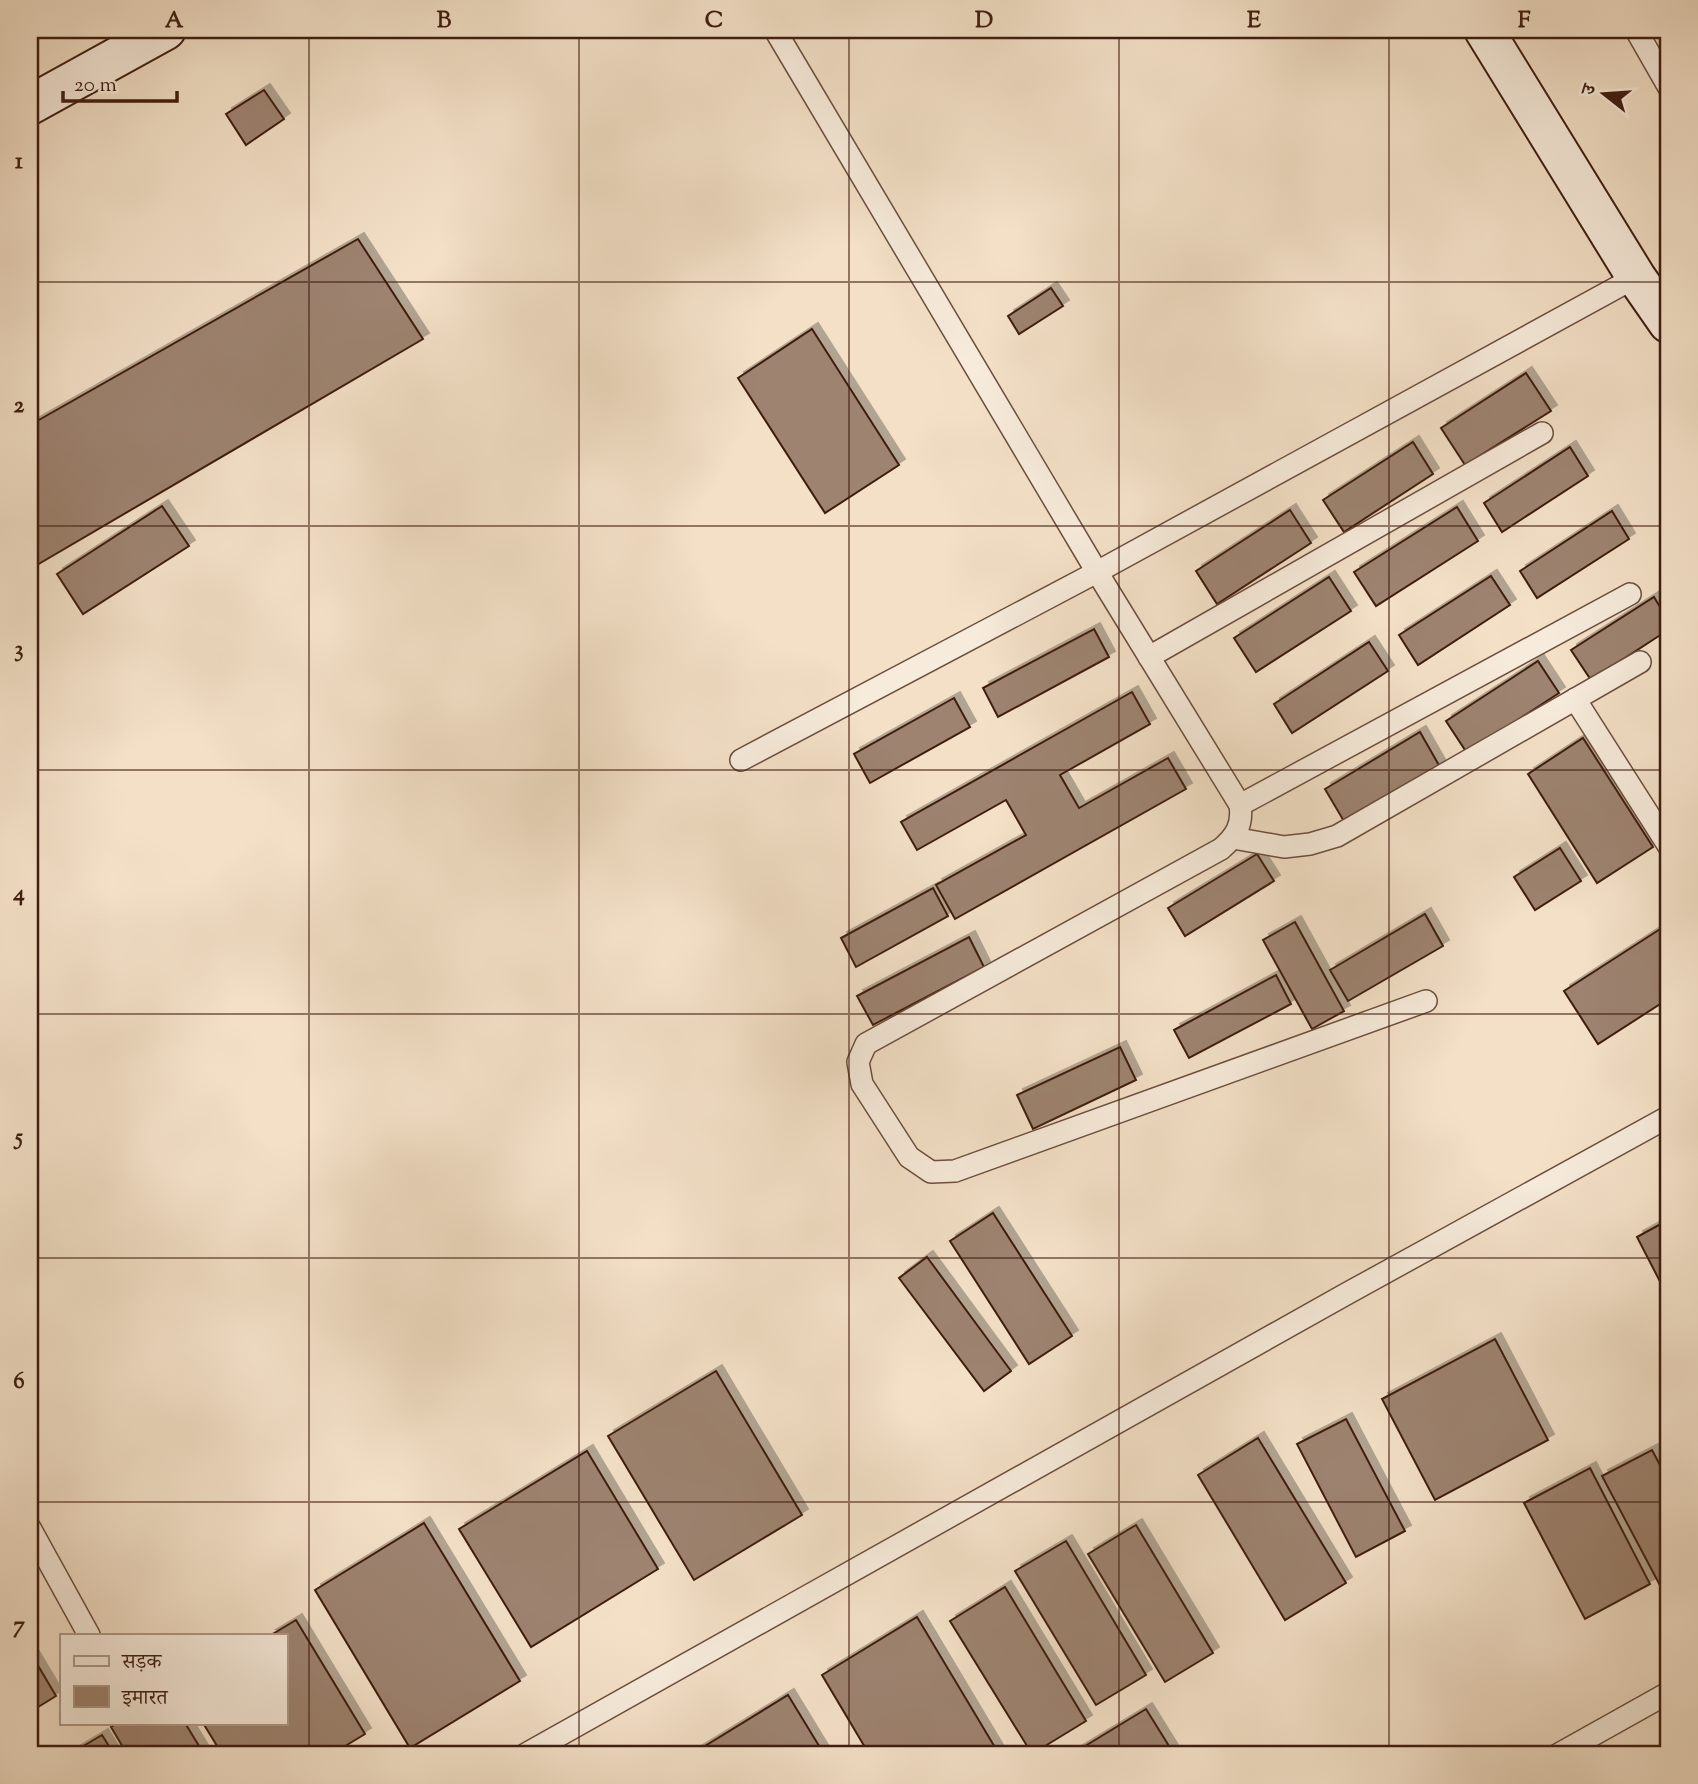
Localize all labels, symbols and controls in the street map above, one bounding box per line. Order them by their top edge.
text: A [165,5,184,38]
text: B [437,5,452,38]
text: C [705,5,723,38]
text: D [975,5,993,38]
text: E [1247,5,1261,38]
text: F [1518,5,1531,38]
scale bar [63,60,177,104]
north arrow [1568,60,1638,130]
text: 20 m [74,71,117,101]
text: उ [1575,80,1605,100]
text: 1 [15,146,23,179]
text: 2 [14,390,25,423]
text: 3 [14,634,24,667]
text: 4 [12,878,25,911]
text: 5 [13,1122,23,1155]
text: 6 [13,1366,25,1399]
text: 7 [13,1610,25,1643]
legend [60,1634,287,1724]
text: सड़क [121,1648,162,1678]
text: इमारत [121,1684,169,1714]

